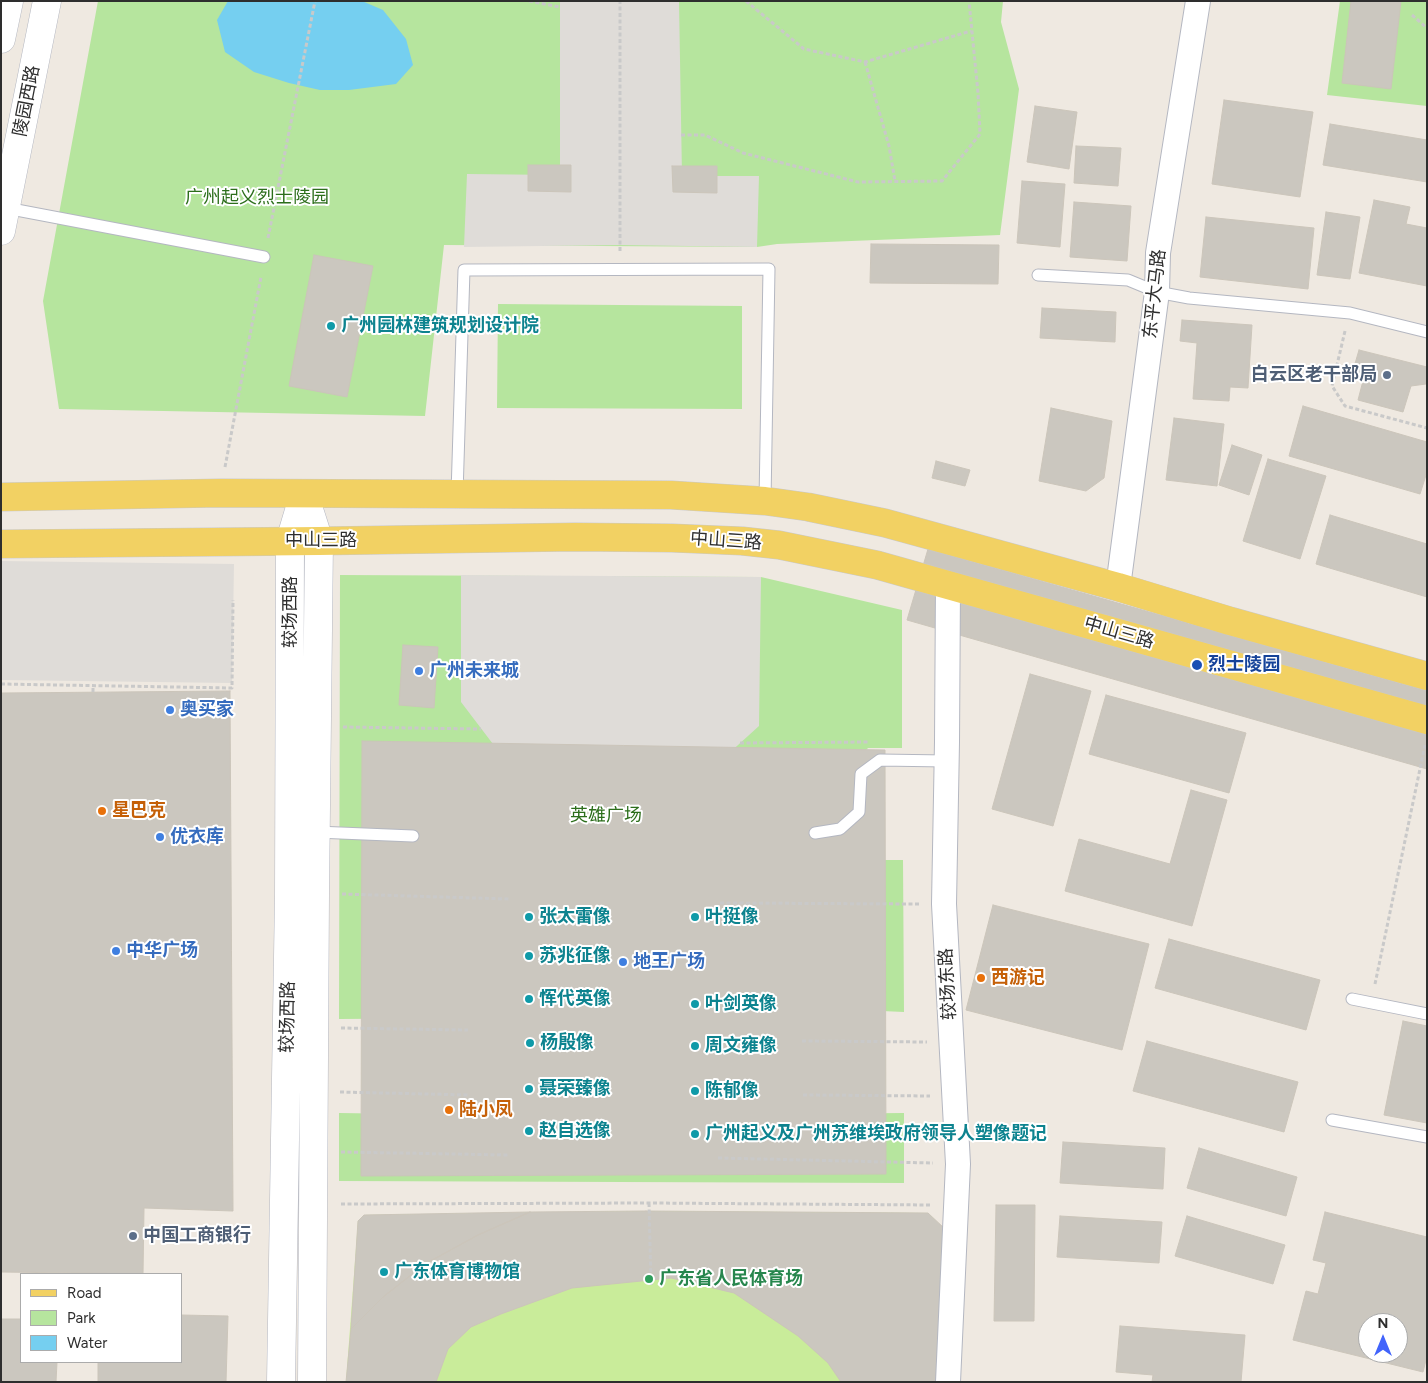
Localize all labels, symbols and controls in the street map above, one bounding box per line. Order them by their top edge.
street label: 陵园西路 [10,64,44,138]
park label: 广州起义烈士陵园 [185,187,329,209]
street label: 东平大马路 [1140,248,1170,340]
place label: 广州园林建筑规划设计院 [341,315,539,337]
marker: 广州园林建筑规划设计院 [325,320,337,332]
place label: 白云区老干部局 [1251,364,1377,386]
marker: 白云区老干部局 [1381,369,1393,381]
street label: 中山三路 [689,528,763,554]
street label: 中山三路 [285,530,357,552]
street label: 较场西路 [280,576,302,648]
street label: 中山三路 [1081,613,1157,653]
place label: 烈士陵园 [1208,654,1280,676]
marker: 烈士陵园 [1190,658,1204,672]
place label: 广州未来城 [429,660,519,682]
marker: 广州未来城 [413,665,425,677]
place label: 奥买家 [180,699,234,721]
marker: 奥买家 [164,704,176,716]
place label: 星巴克 [112,800,166,822]
marker: 星巴克 [96,805,108,817]
park label: 英雄广场 [570,805,642,827]
place label: 优衣库 [170,826,224,848]
marker: 优衣库 [154,831,166,843]
place label: 张太雷像 [539,906,611,928]
place label: 叶挺像 [705,906,759,928]
marker: 张太雷像 [523,911,535,923]
marker: 叶挺像 [689,911,701,923]
place label: 中华广场 [126,940,198,962]
marker: 中华广场 [110,945,122,957]
place label: 苏兆征像 [539,945,611,967]
street label: 较场东路 [935,947,961,1021]
marker: 苏兆征像 [523,950,535,962]
place label: 地王广场 [633,951,705,973]
marker: 地王广场 [617,956,629,968]
place label: 西游记 [991,967,1045,989]
marker: 西游记 [975,972,987,984]
street label: 较场西路 [277,981,299,1053]
place label: 恽代英像 [539,988,611,1010]
marker: 恽代英像 [523,993,535,1005]
place label: 叶剑英像 [705,993,777,1015]
marker: 叶剑英像 [689,998,701,1010]
place label: 杨殷像 [540,1032,594,1054]
place label: 周文雍像 [705,1035,777,1057]
marker: 杨殷像 [524,1037,536,1049]
marker: 周文雍像 [689,1040,701,1052]
place label: 聂荣臻像 [539,1078,611,1100]
place label: 陈郁像 [705,1080,759,1102]
marker: 聂荣臻像 [523,1083,535,1095]
marker: 陈郁像 [689,1085,701,1097]
place label: 陆小凤 [459,1099,513,1121]
marker: 陆小凤 [443,1104,455,1116]
place label: 赵自选像 [539,1120,611,1142]
place label: 广州起义及广州苏维埃政府领导人塑像题记 [705,1123,1047,1145]
marker: 赵自选像 [523,1125,535,1137]
marker: 广州起义及广州苏维埃政府领导人塑像题记 [689,1128,701,1140]
place label: 中国工商银行 [143,1225,251,1247]
marker: 中国工商银行 [127,1230,139,1242]
place label: 广东体育博物馆 [394,1261,520,1283]
marker: 广东体育博物馆 [378,1266,390,1278]
place label: 广东省人民体育场 [659,1268,803,1290]
legend [20,1273,182,1363]
marker: 广东省人民体育场 [643,1273,655,1285]
text: Road [67,1284,102,1302]
text: Park [67,1309,96,1327]
north arrow [1358,1313,1408,1363]
text: N [1378,1315,1388,1332]
text: Water [67,1334,107,1352]

